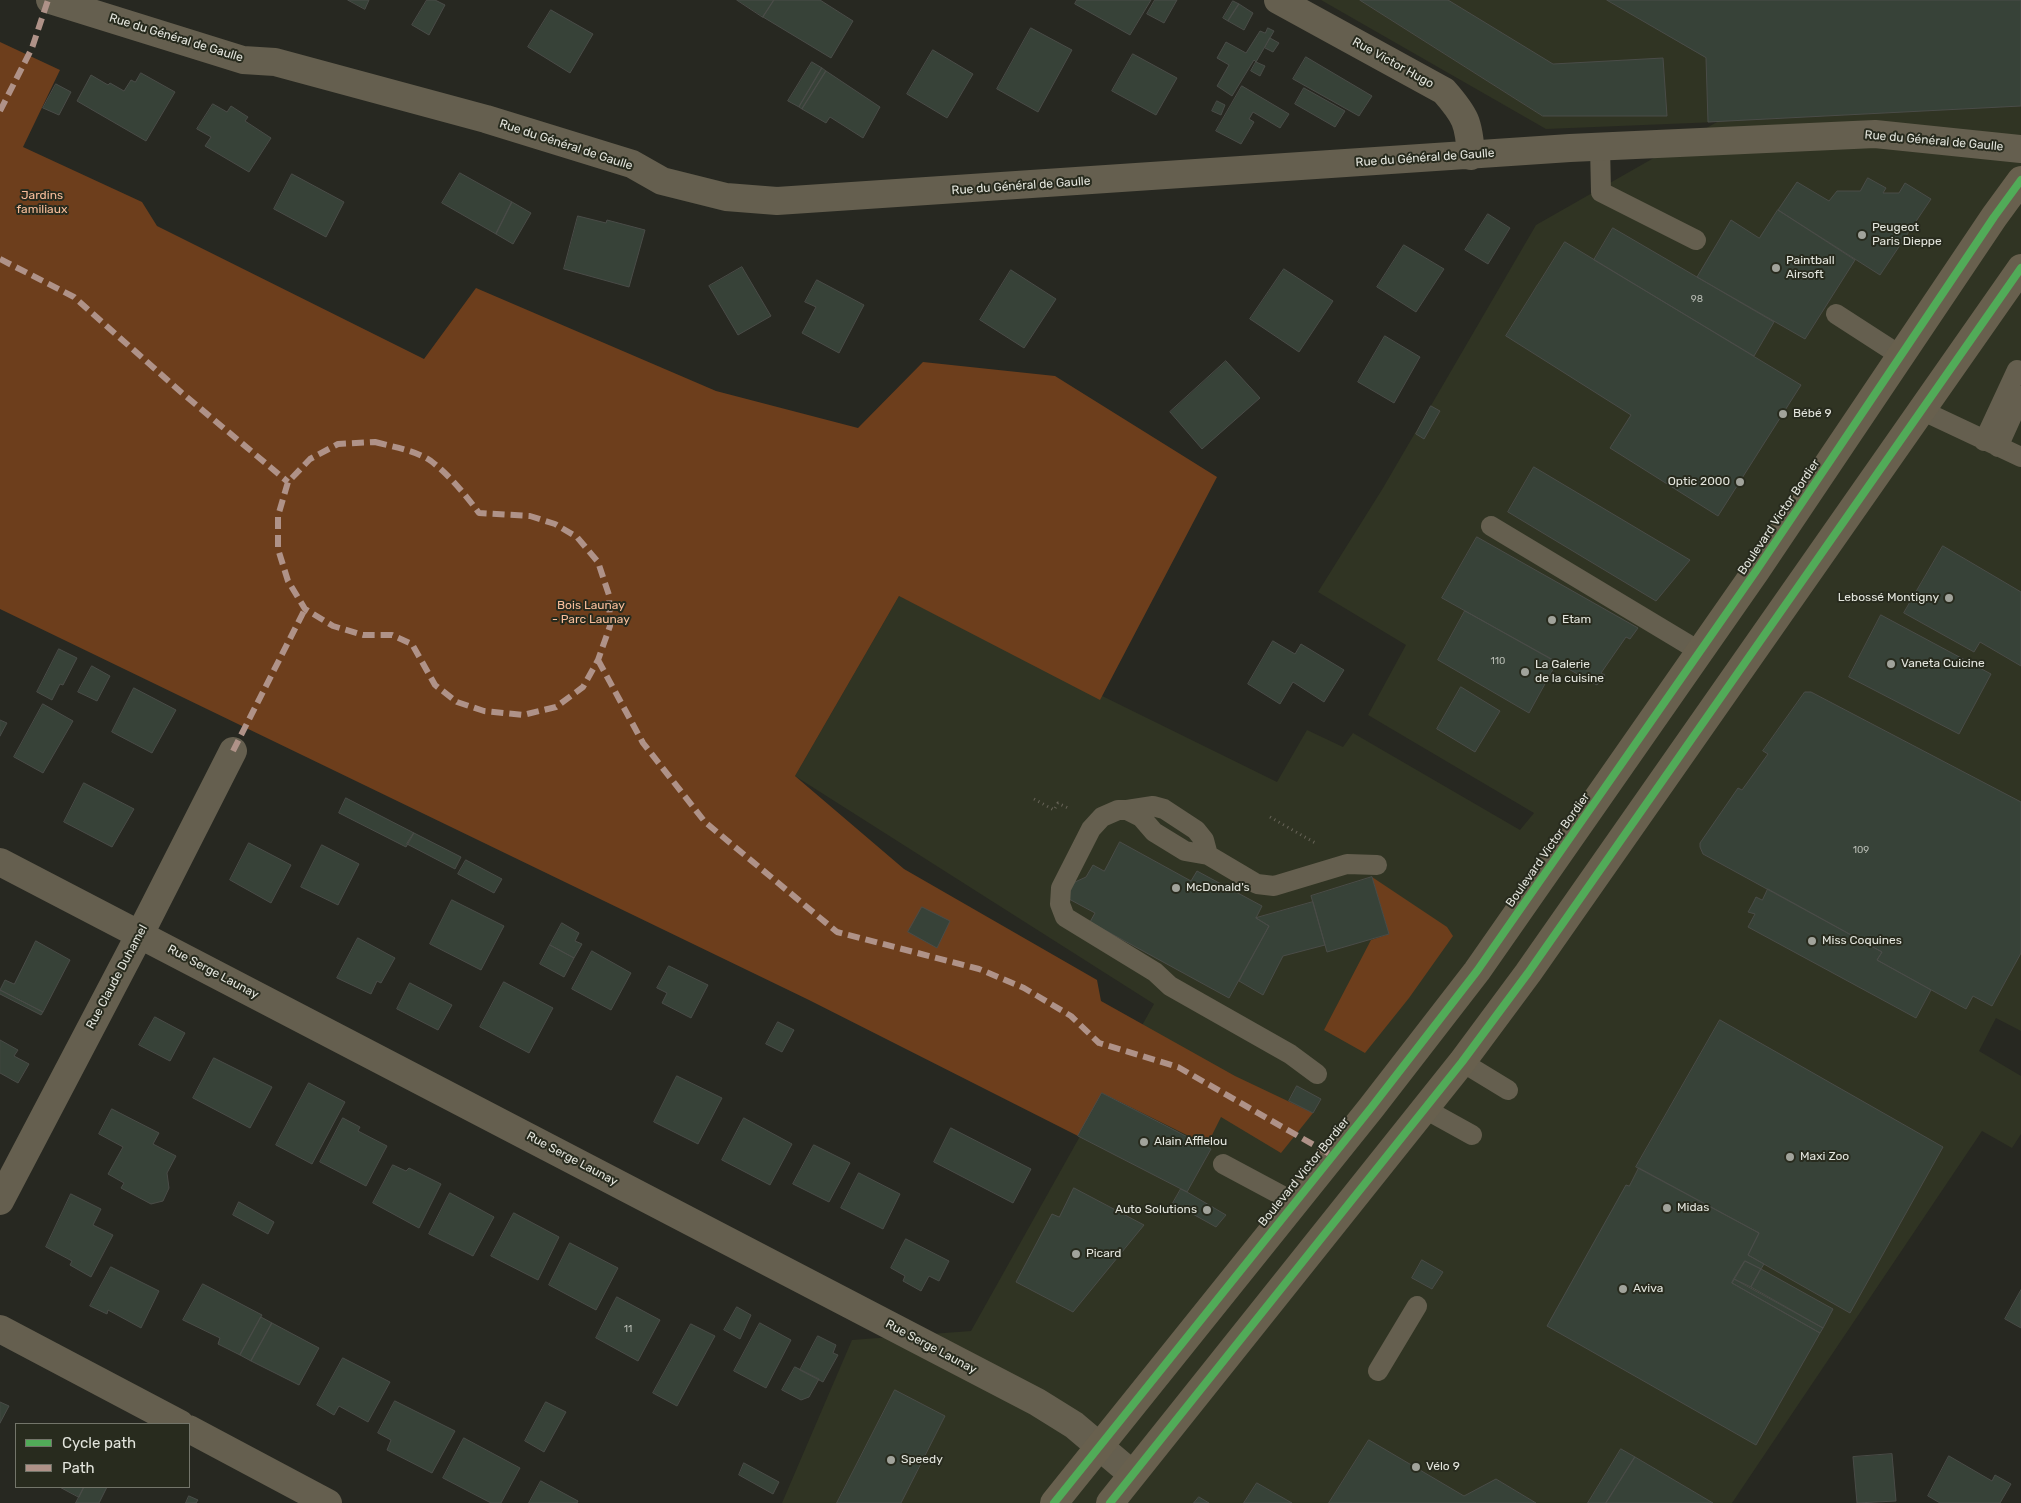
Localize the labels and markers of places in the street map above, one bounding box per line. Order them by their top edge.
place label: Peugeot Paris Dieppe [1872,221,1942,249]
marker: Peugeot Paris Dieppe [1856,229,1868,241]
place label: Paintball Airsoft [1786,254,1835,282]
marker: Paintball Airsoft [1770,262,1782,274]
place label: Bébé 9 [1793,407,1832,421]
marker: Bébé 9 [1777,408,1789,420]
place label: Optic 2000 [1668,475,1730,489]
marker: Optic 2000 [1734,476,1746,488]
place label: Lebossé Montigny [1838,591,1939,605]
marker: Lebossé Montigny [1943,592,1955,604]
place label: Etam [1562,613,1591,627]
marker: Etam [1546,614,1558,626]
place label: Vaneta Cuicine [1901,657,1985,671]
place label: La Galerie de la cuisine [1535,658,1604,686]
marker: Vaneta Cuicine [1885,658,1897,670]
marker: La Galerie de la cuisine [1519,666,1531,678]
place label: McDonald's [1186,881,1250,895]
marker: McDonald's [1170,882,1182,894]
place label: Miss Coquines [1822,934,1902,948]
marker: Miss Coquines [1806,935,1818,947]
place label: Alain Afflelou [1154,1135,1227,1149]
marker: Alain Afflelou [1138,1136,1150,1148]
place label: Maxi Zoo [1800,1150,1849,1164]
marker: Maxi Zoo [1784,1151,1796,1163]
place label: Midas [1677,1201,1709,1215]
marker: Midas [1661,1202,1673,1214]
place label: Auto Solutions [1115,1203,1197,1217]
marker: Auto Solutions [1201,1204,1213,1216]
place label: Picard [1086,1247,1121,1261]
marker: Picard [1070,1248,1082,1260]
place label: Aviva [1633,1282,1663,1296]
marker: Aviva [1617,1283,1629,1295]
place label: Speedy [901,1453,943,1467]
marker: Speedy [885,1454,897,1466]
place label: Vélo 9 [1426,1460,1460,1474]
marker: Vélo 9 [1410,1461,1422,1473]

